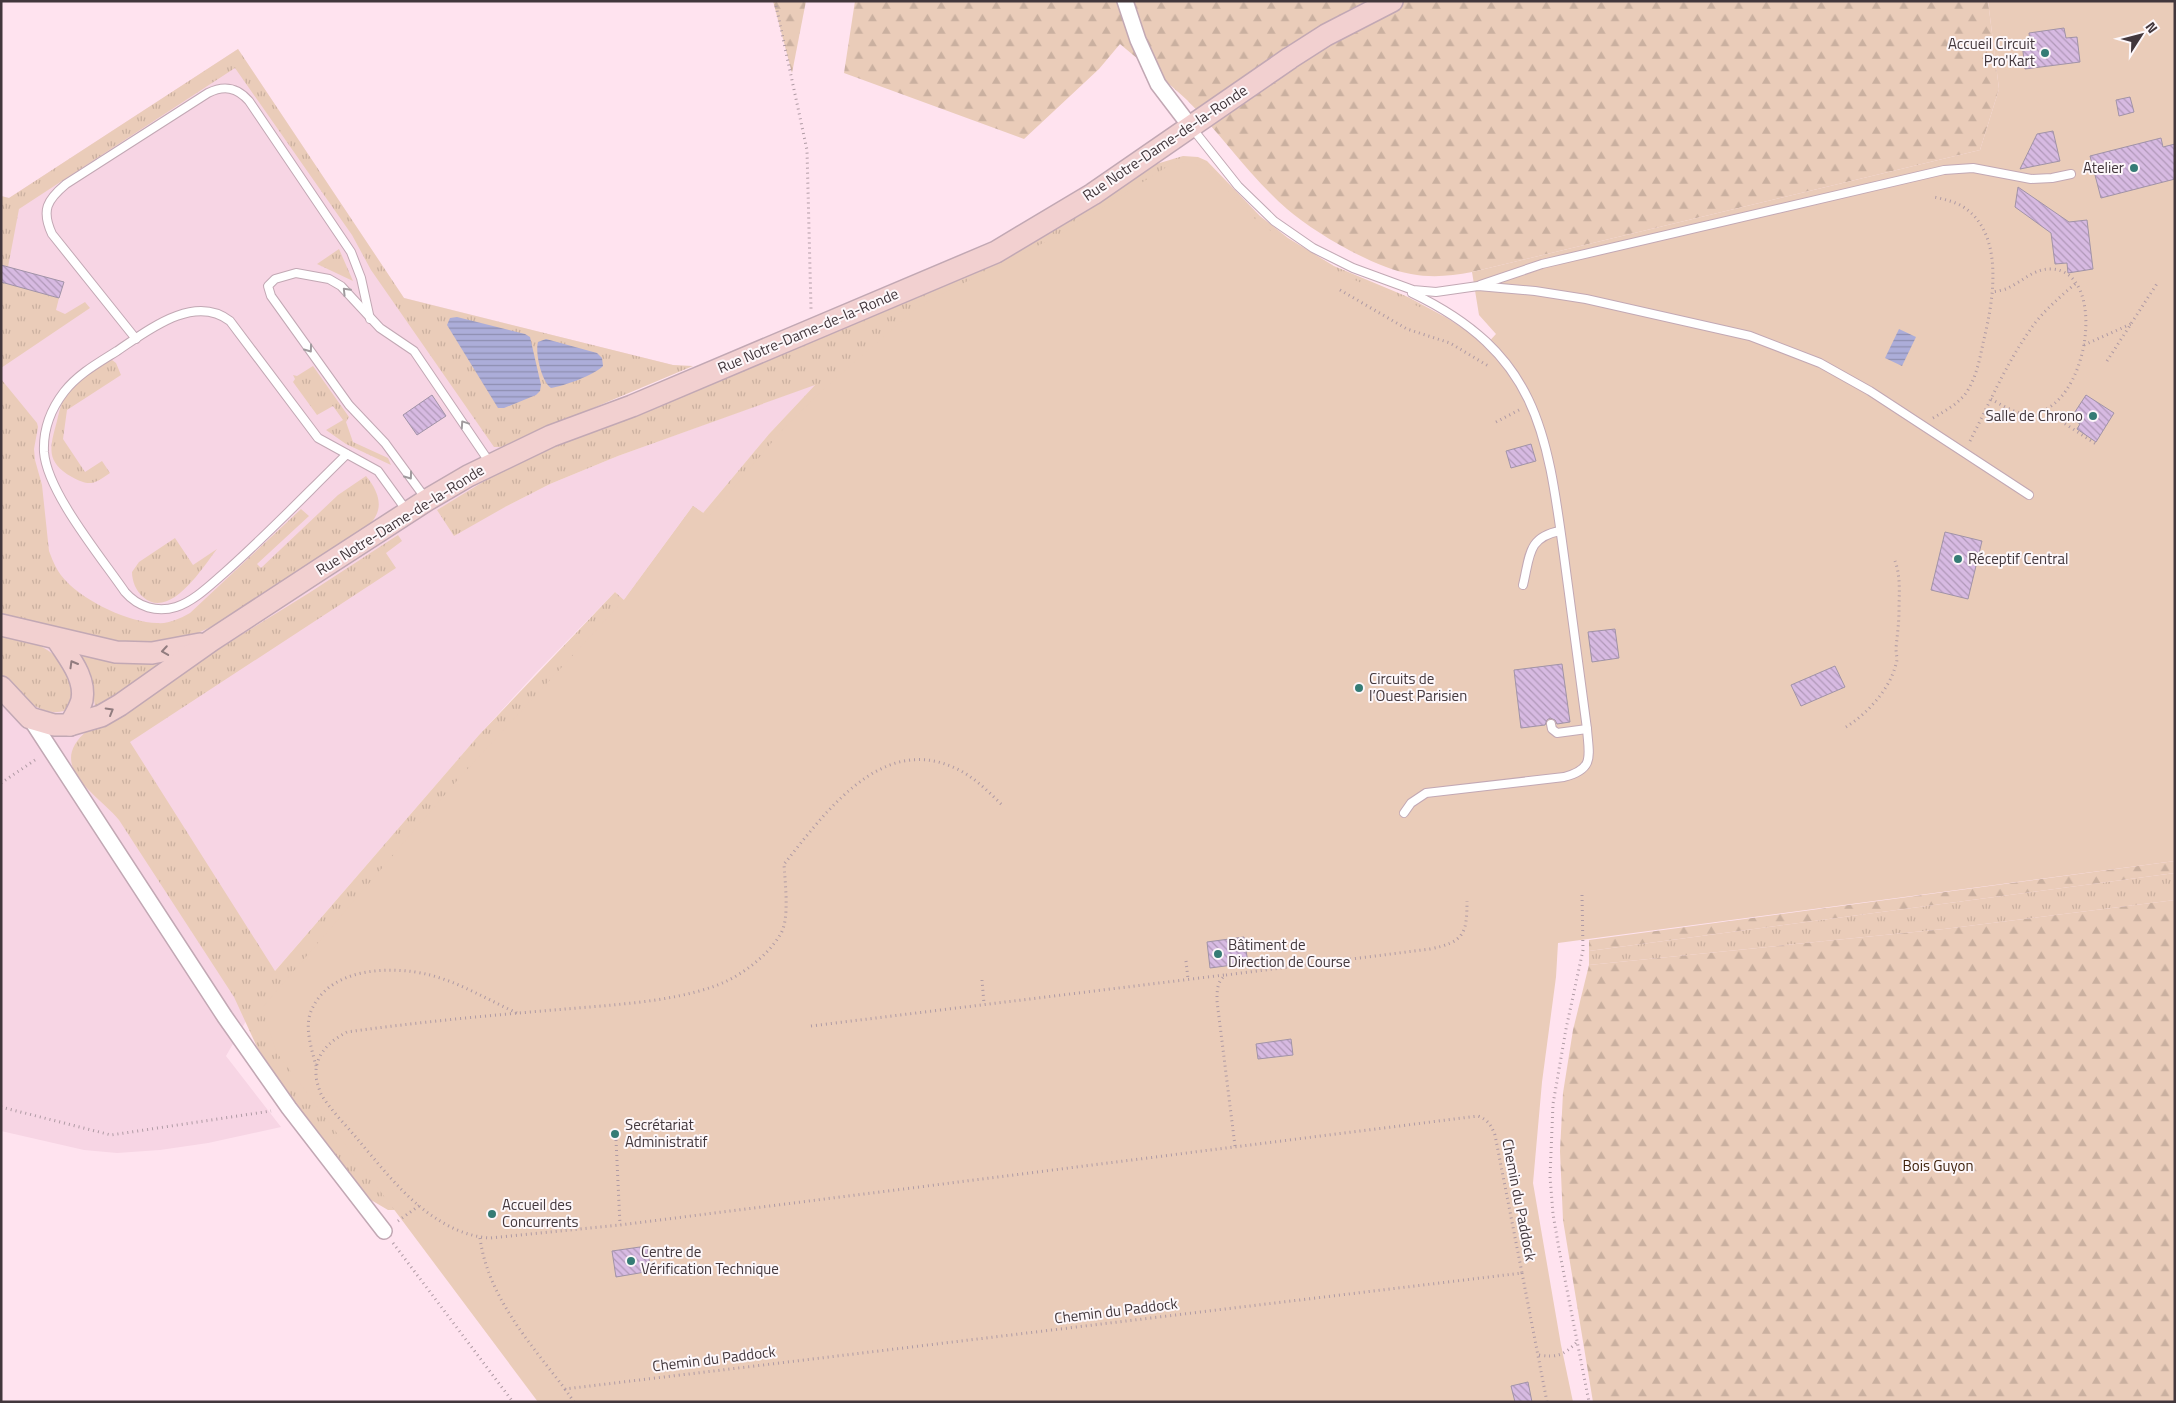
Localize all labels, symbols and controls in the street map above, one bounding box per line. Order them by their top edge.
north arrow [2116,10,2166,60]
text: N [2141,17,2163,37]
place label: Accueil Circuit Pro'Kart [1948,32,2036,72]
marker: Accueil Circuit Pro'Kart [2039,47,2051,59]
street label: Rue Notre-Dame-de-la-Ronde [1078,79,1252,207]
place label: Atelier [2083,156,2124,179]
marker: Atelier [2128,162,2140,174]
street label: Rue Notre-Dame-de-la-Ronde [714,282,902,379]
one-way arrow [343,288,352,297]
one-way arrow [303,343,311,352]
place label: Salle de Chrono [1986,404,2083,427]
marker: Salle de Chrono [2087,410,2099,422]
one-way arrow [461,420,470,430]
street label: Rue Notre-Dame-de-la-Ronde [311,458,488,581]
one-way arrow [403,470,412,480]
place label: Réceptif Central [1968,547,2068,570]
marker: Réceptif Central [1952,553,1964,565]
one-way arrow [161,646,169,656]
one-way arrow [69,661,79,670]
place label: Circuits de l’Ouest Parisien [1369,667,1467,707]
marker: Circuits de l’Ouest Parisien [1353,682,1365,694]
one-way arrow [105,707,114,717]
place label: Bâtiment de Direction de Course [1228,933,1350,973]
marker: Bâtiment de Direction de Course [1212,948,1224,960]
place label: Secrétariat Administratif [625,1113,707,1153]
marker: Secrétariat Administratif [609,1128,621,1140]
street label: Chemin du Paddock [1496,1137,1543,1263]
park label: Bois Guyon [1902,1154,1974,1177]
place label: Accueil des Concurrents [502,1193,579,1233]
marker: Accueil des Concurrents [486,1208,498,1220]
place label: Centre de Vérification Technique [641,1240,779,1280]
marker: Centre de Vérification Technique [625,1255,637,1267]
street label: Chemin du Paddock [1053,1292,1179,1329]
street label: Chemin du Paddock [651,1340,777,1377]

